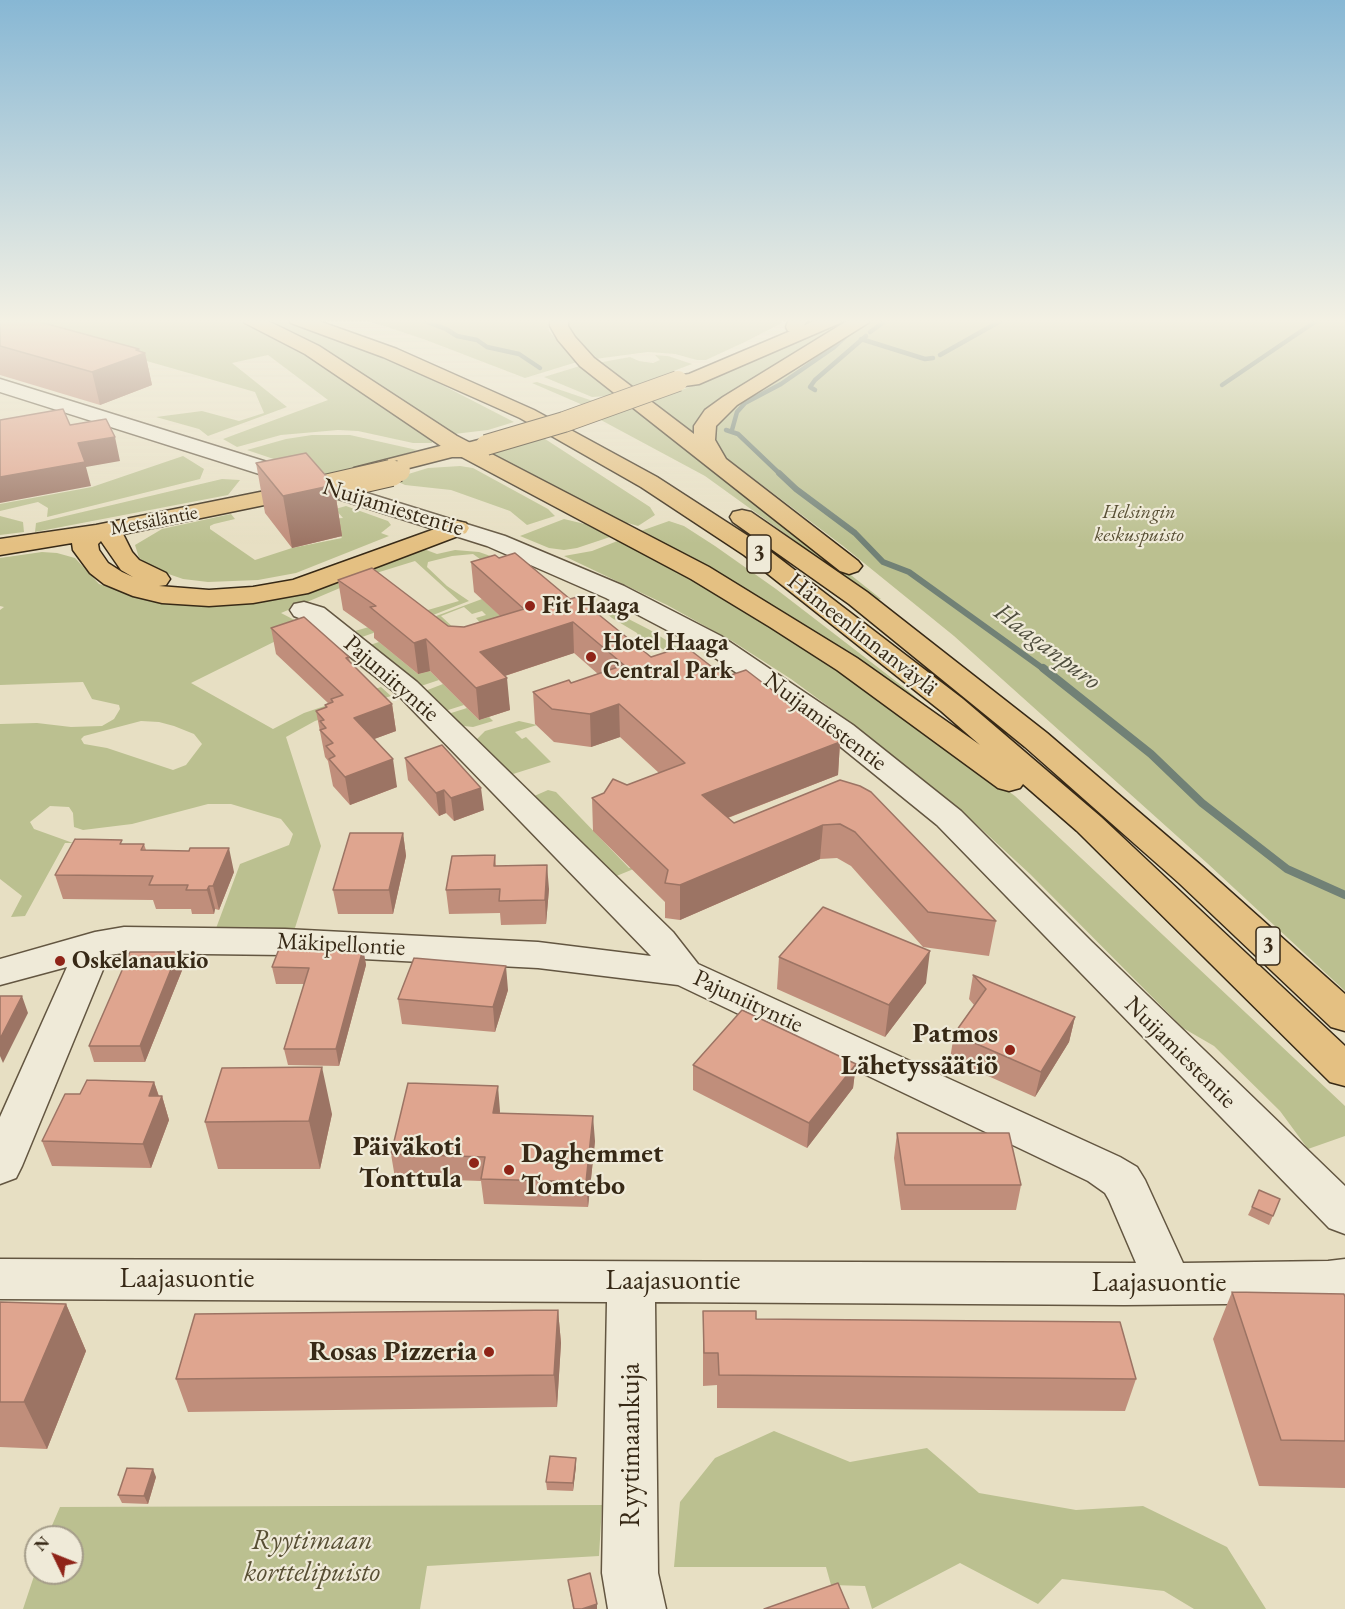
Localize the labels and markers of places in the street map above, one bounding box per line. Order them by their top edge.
place label: Fit Haaga [542,592,640,620]
marker: Fit Haaga [523,599,537,613]
place label: Hotel Haaga Central Park [603,629,733,685]
marker: Hotel Haaga Central Park [584,650,598,664]
place label: Oskelanaukio [72,947,208,975]
marker: Oskelanaukio [53,954,67,968]
place label: Patmos Lähetyssäätiö [841,1017,998,1083]
marker: Patmos Lähetyssäätiö [1003,1043,1017,1057]
place label: Päiväkoti Tonttula [353,1130,462,1196]
place label: Daghemmet Tomtebo [521,1137,663,1203]
marker: Päiväkoti Tonttula [467,1156,481,1170]
marker: Daghemmet Tomtebo [502,1163,516,1177]
place label: Rosas Pizzeria [309,1335,477,1369]
marker: Rosas Pizzeria [482,1345,496,1359]

